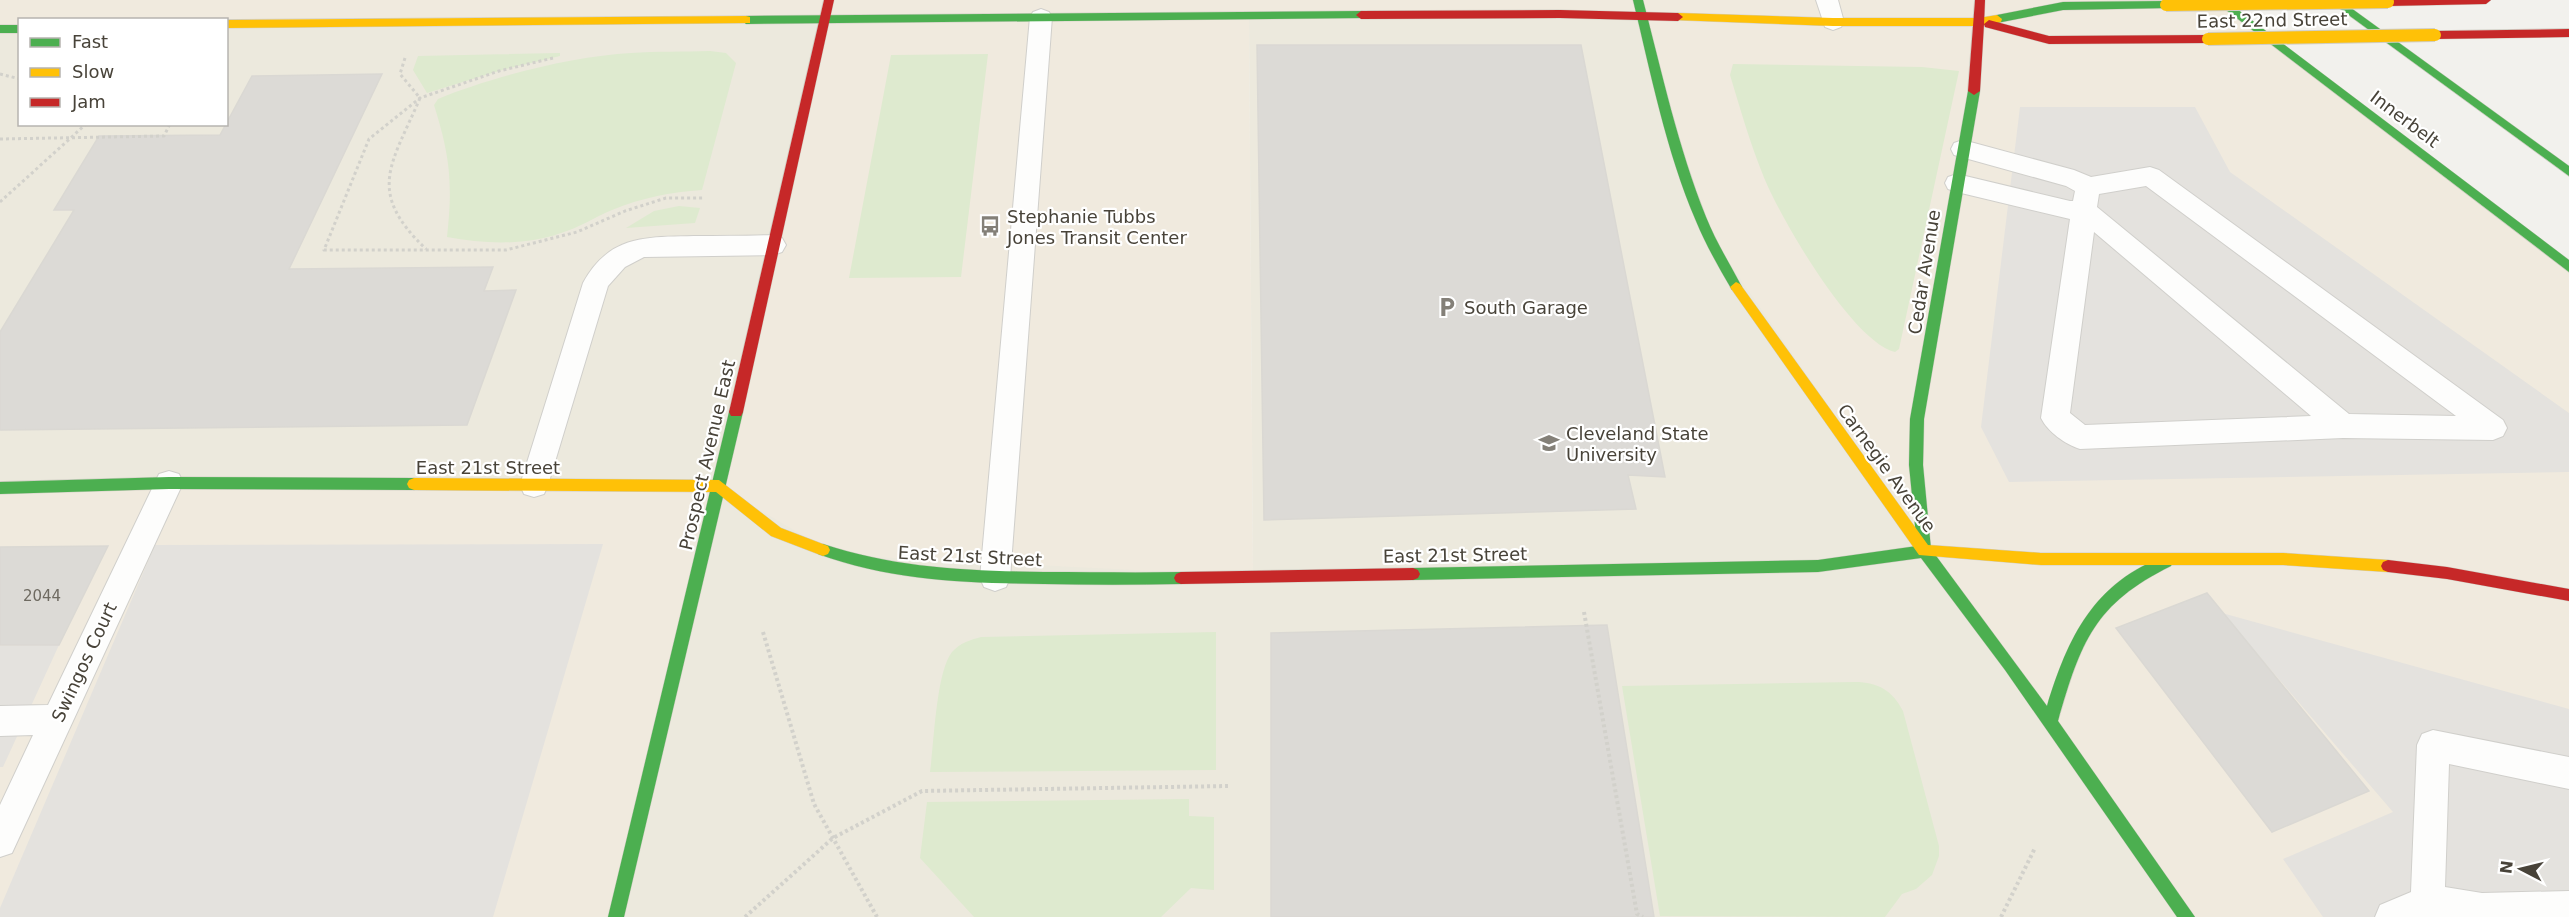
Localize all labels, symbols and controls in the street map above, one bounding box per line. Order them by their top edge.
street label: East 22nd Street [2196,8,2348,32]
legend [18,18,228,126]
text: Fast [72,31,108,52]
text: Slow [72,61,114,82]
street label: Innerbelt [2366,86,2444,152]
text: Jam [71,91,106,112]
place label: Stephanie Tubbs Jones Transit Center [1006,206,1187,248]
street label: Cedar Avenue [1904,208,1944,336]
bus stop icon: Stephanie Tubbs Jones Transit Center [978,214,1002,238]
parking icon: South Garage [1435,295,1459,319]
place label: South Garage [1464,297,1588,318]
street label: Prospect Avenue East [675,358,739,552]
street label: Carnegie Avenue [1833,400,1941,536]
place label: Cleveland State University [1566,423,1709,465]
school or university icon: Cleveland State University [1537,431,1561,455]
street label: East 21st Street [416,457,560,478]
street label: East 21st Street [897,542,1043,570]
street label: East 21st Street [1383,543,1527,567]
house number: 2044 [23,587,61,605]
street label: Swingos Court [47,599,121,725]
north arrow [2491,839,2551,899]
text: N [2496,859,2517,875]

